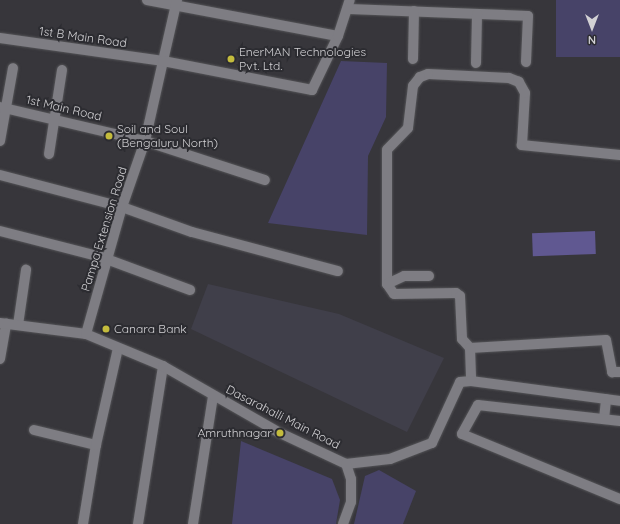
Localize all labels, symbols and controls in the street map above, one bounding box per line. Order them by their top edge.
north arrow [572,8,612,48]
street label: 1st B Main Road [38,24,128,50]
text: N [588,33,596,47]
place label: EnerMAN Technologies Pvt. Ltd. [239,45,366,73]
marker: EnerMAN Technologies Pvt. Ltd. [226,54,236,64]
street label: 1st Main Road [25,92,103,124]
place label: Soil and Soul (Bengaluru North) [117,122,218,150]
marker: Soil and Soul (Bengaluru North) [104,131,114,141]
street label: Pampa Extension Road [78,165,130,293]
place label: Canara Bank [114,322,187,336]
marker: Canara Bank [101,324,111,334]
street label: Dasarahalli Main Road [224,382,342,452]
place label: Amruthnagar [197,426,272,440]
marker: Amruthnagar [275,428,285,438]

